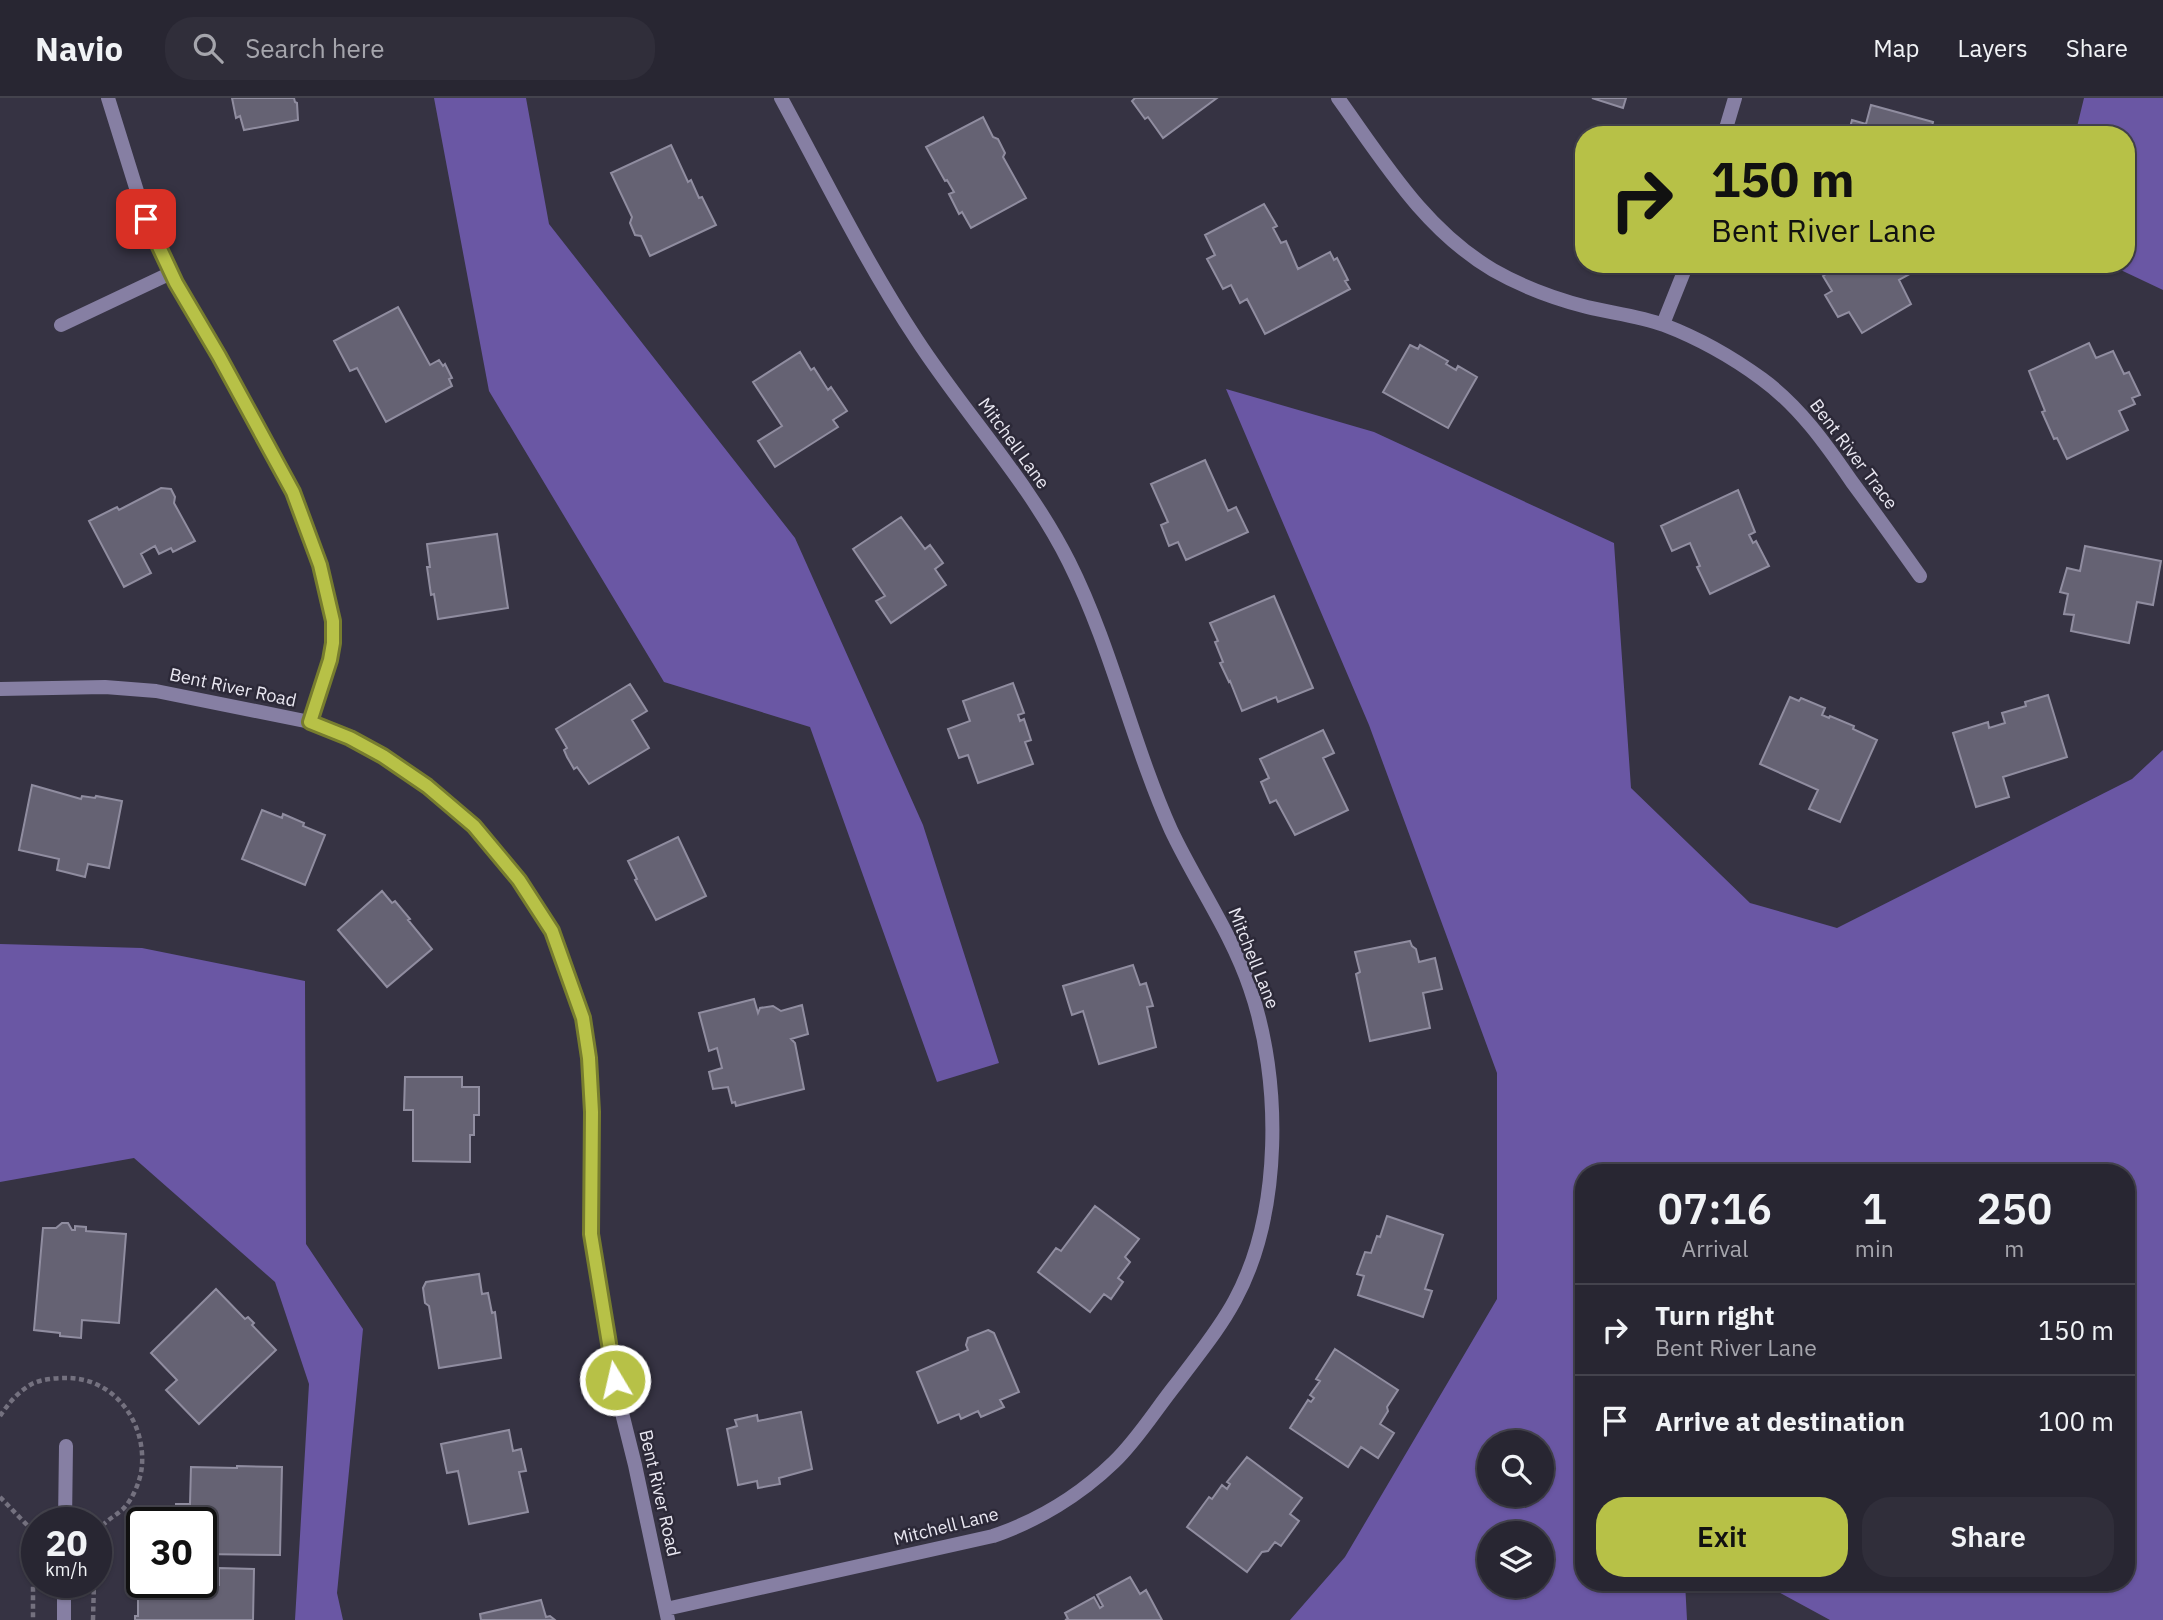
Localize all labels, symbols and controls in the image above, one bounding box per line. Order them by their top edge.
search box [165,17,655,80]
text: Navio [35,27,123,70]
icon: search [189,29,227,67]
text: Search here [245,31,385,65]
text: Map [1873,32,1920,64]
text: Layers [1958,32,2028,64]
text: Share [2066,32,2128,64]
text: 150 m [1711,147,1855,210]
icon: right [1596,154,1687,245]
pin [116,189,176,249]
icon: arrive [127,200,165,238]
text: Bent River Lane [1711,209,1936,251]
street label: Mitchell Lane [973,393,1055,493]
street label: Bent River Trace [1805,394,1903,514]
street label: Bent River Road [167,662,299,712]
street label: Mitchell Lane [1223,904,1285,1012]
text: 07:16 [1658,1181,1772,1236]
text: 1 [1862,1181,1887,1236]
text: 250 [1977,1181,2052,1236]
text: Arrival [1681,1233,1748,1263]
text: min [1855,1233,1894,1263]
text: m [2004,1233,2024,1263]
text: Turn right [1655,1298,1774,1332]
icon: right [1596,1311,1634,1349]
text: 150 m [2038,1313,2114,1347]
text: Bent River Lane [1655,1332,1817,1362]
position arrow [578,1343,652,1417]
icon: arrive [1596,1402,1634,1440]
text: Arrive at destination [1655,1404,1905,1438]
text: 100 m [2038,1404,2114,1438]
street label: Bent River Road [634,1427,686,1559]
map controls [1477,1430,1554,1598]
button: search [1477,1430,1554,1507]
button: Exit [1596,1497,1848,1577]
button: Share [1862,1497,2114,1577]
street label: Mitchell Lane [891,1502,1001,1550]
speed limit sign: 30 [126,1507,217,1598]
text: 20 [45,1520,88,1566]
button: layers [1477,1521,1554,1598]
text: km/h [45,1558,88,1581]

